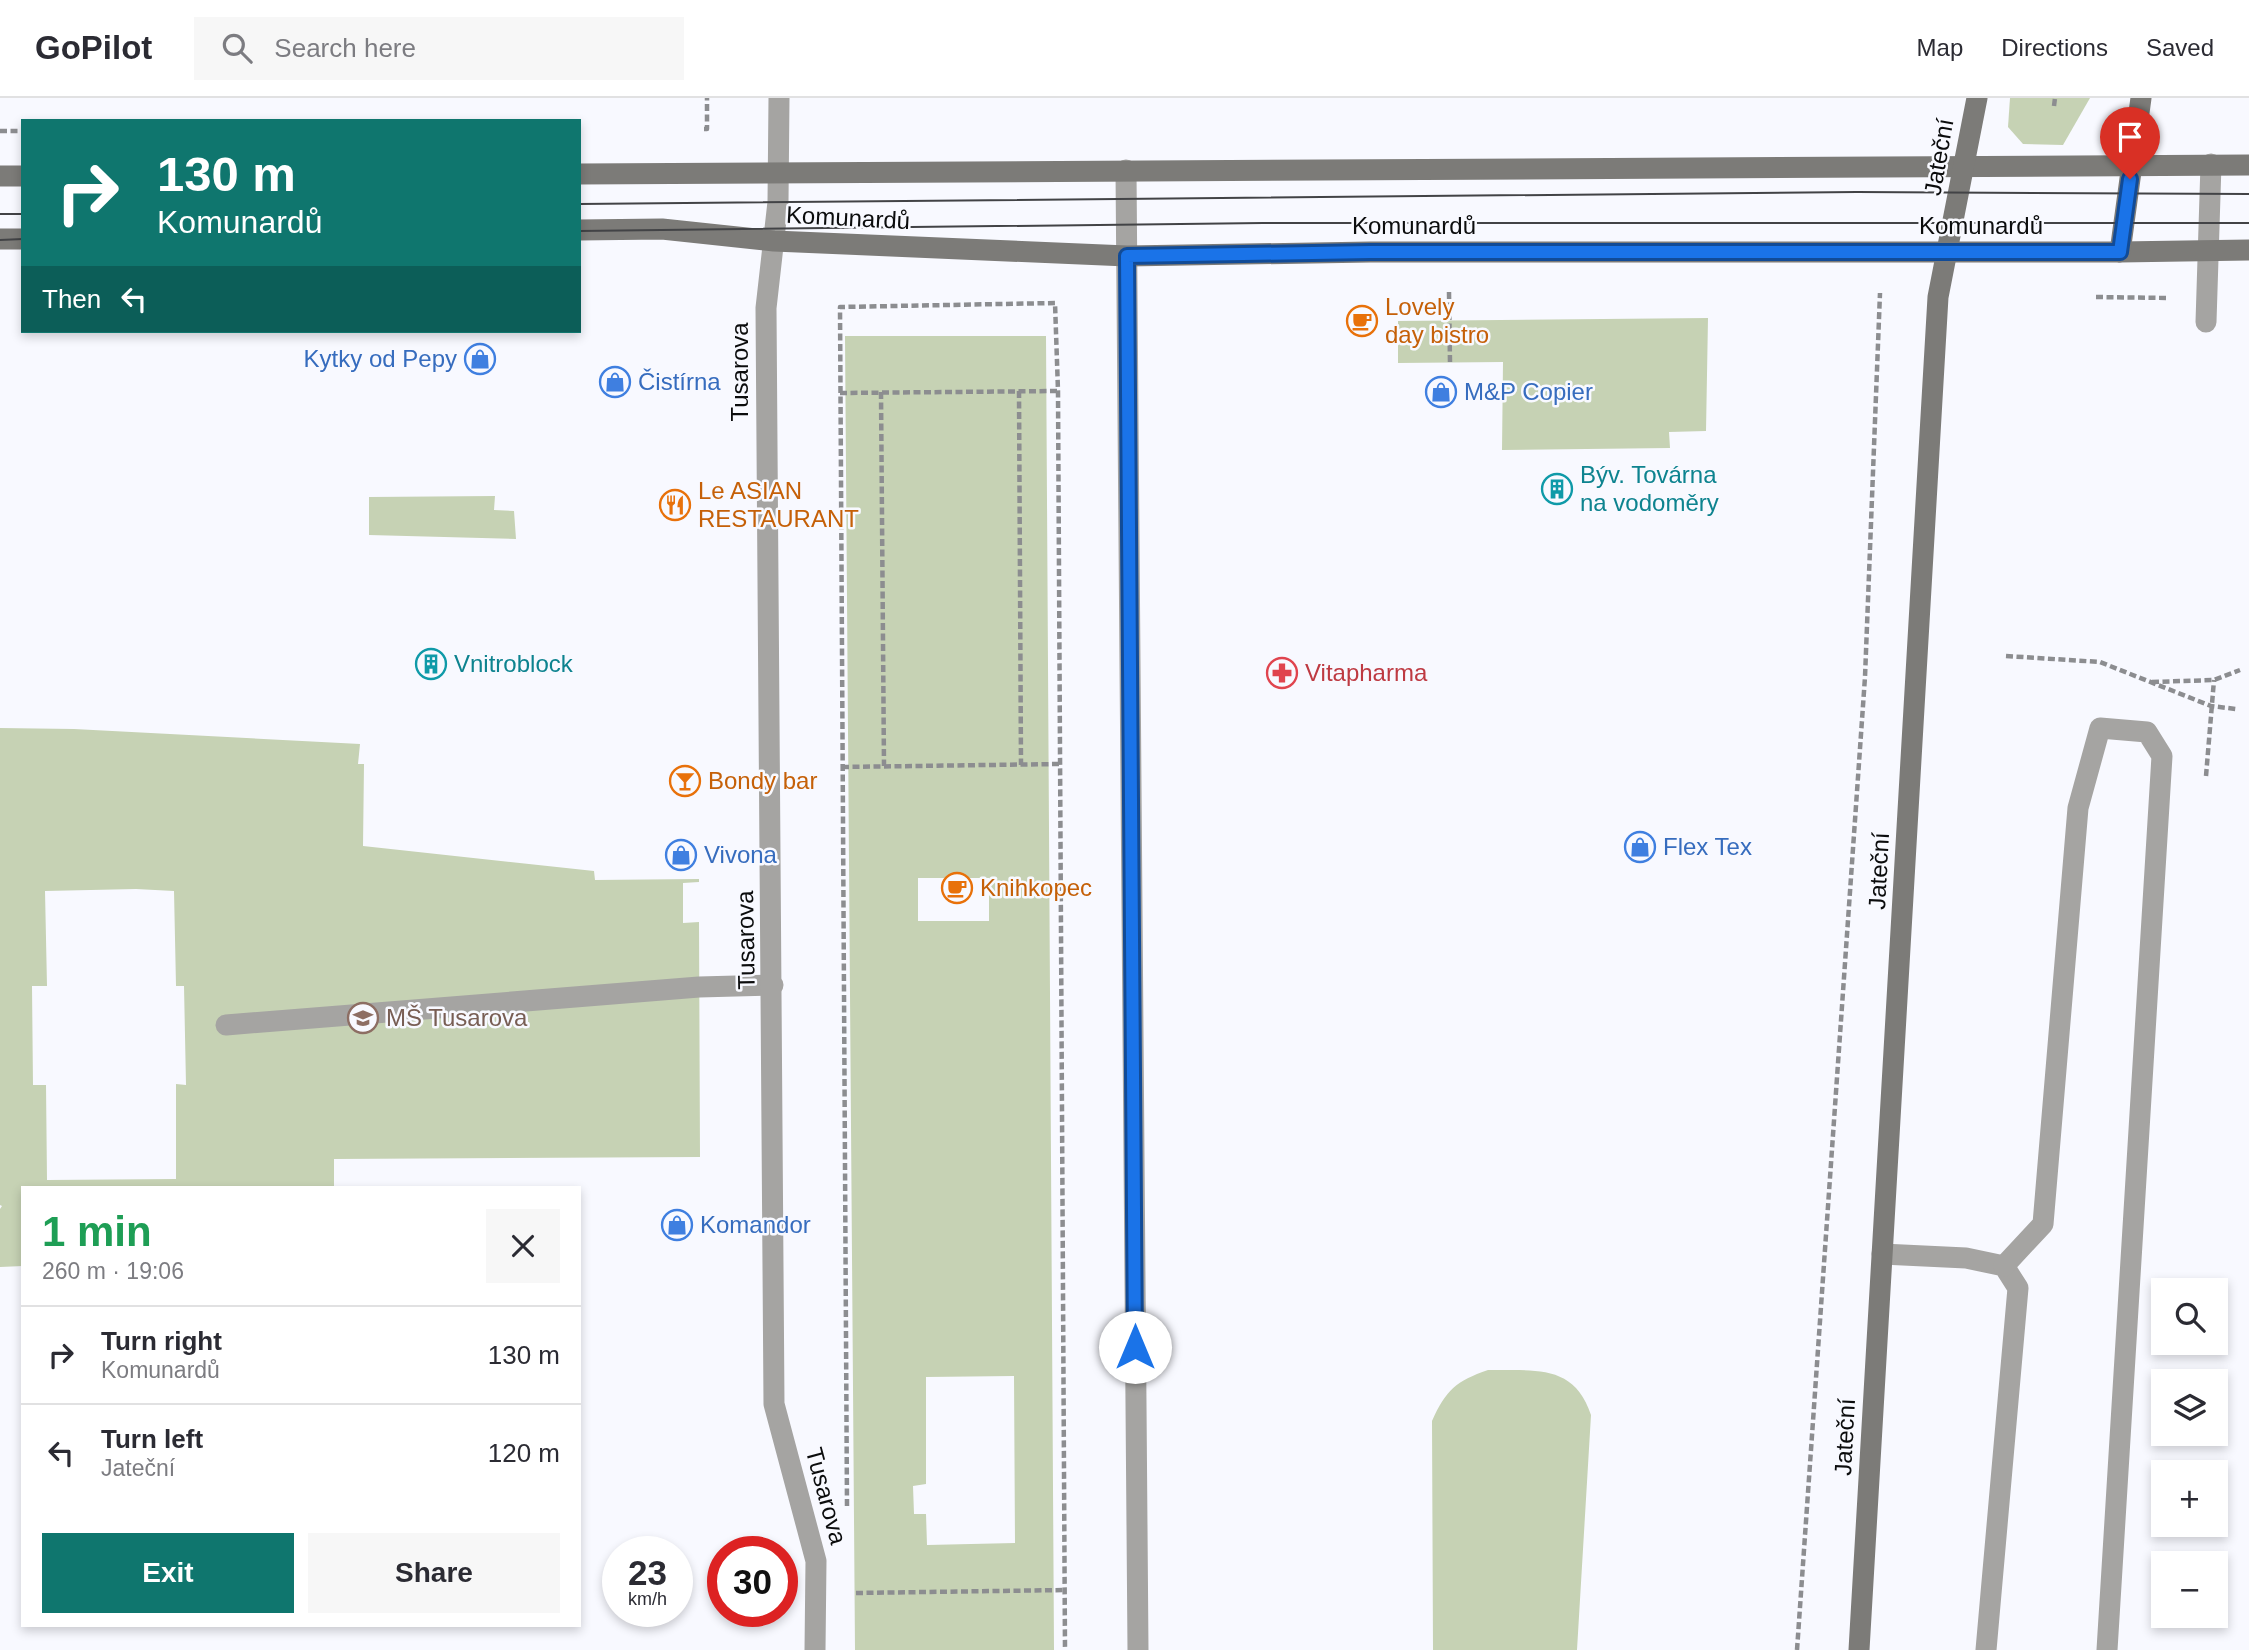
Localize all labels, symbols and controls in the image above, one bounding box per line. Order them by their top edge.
search box [194,17,684,80]
text: GoPilot [35,29,152,66]
icon: search [218,29,256,67]
text: Search here [274,33,416,63]
text: Map [1917,34,1963,61]
text: Directions [2001,34,2108,61]
text: Saved [2146,34,2214,61]
pin [2100,107,2160,179]
street label: Jateční [1918,116,1959,197]
icon: arrive [2111,118,2149,156]
icon: right [42,147,133,238]
text: 130 m [157,147,296,201]
street label: Komunardů [785,201,911,234]
text: Komunardů [157,204,322,240]
street label: Komunardů [1352,212,1476,239]
street label: Komunardů [1919,212,2043,239]
icon: left [115,280,153,318]
text: Then [42,284,101,314]
place label: Lovely day bistro [1385,293,1489,348]
cafe icon: Lovely day bistro [1345,304,1379,338]
street label: Tusarova [726,322,753,422]
shop icon: Kytky od Pepy [463,342,497,376]
place label: Kytky od Pepy [304,345,457,372]
shop icon: Čistírna [598,365,632,399]
place label: Čistírna [638,368,721,395]
shop icon: M&P Copier [1424,375,1458,409]
place label: M&P Copier [1464,378,1593,405]
place label: Býv. Továrna na vodoměry [1580,461,1719,516]
building icon: Býv. Továrna na vodoměry [1540,472,1574,506]
place label: Le ASIAN RESTAURANT [698,477,859,532]
restaurant icon: Le ASIAN RESTAURANT [658,488,692,522]
building icon: Vnitroblock [414,647,448,681]
place label: Vnitroblock [454,650,574,677]
pharmacy icon: Vitapharma [1265,656,1299,690]
place label: Vitapharma [1305,659,1428,686]
bar icon: Bondy bar [668,764,702,798]
place label: Bondy bar [708,767,817,794]
shop icon: Flex Tex [1623,830,1657,864]
street label: Jateční [1863,831,1894,910]
place label: Flex Tex [1663,833,1752,860]
shop icon: Vivona [664,838,698,872]
place label: Vivona [704,841,778,868]
cafe icon: Knihkopec [940,871,974,905]
place label: Knihkopec [980,874,1092,901]
street label: Tusarova [731,890,760,990]
school or university icon: MŠ Tusarova [346,1001,380,1035]
place label: MŠ Tusarova [386,1004,528,1031]
text: 1 min [42,1208,152,1255]
shop icon: Komandor [660,1208,694,1242]
button: close [486,1209,560,1283]
place label: Komandor [700,1211,811,1238]
text: 260 m · 19:06 [42,1258,184,1284]
map controls [2151,1278,2228,1628]
button: search [2151,1278,2228,1355]
position arrow [1098,1310,1172,1384]
text: Turn right [101,1326,222,1356]
icon: right [42,1336,80,1374]
text: 130 m [488,1340,560,1370]
text: Komunardů [101,1357,220,1383]
button: layers [2151,1369,2228,1446]
street label: Jateční [1829,1397,1860,1476]
text: Turn left [101,1424,203,1454]
icon: left [42,1434,80,1472]
text: 120 m [488,1438,560,1468]
street label: Tusarova [801,1444,853,1548]
text: Jateční [101,1455,175,1481]
button: + [2151,1460,2228,1537]
button: Exit [42,1533,294,1613]
button: Share [308,1533,560,1613]
speed limit sign: 30 [707,1536,798,1627]
button: − [2151,1551,2228,1628]
text: 23 [628,1553,667,1592]
text: km/h [628,1589,667,1609]

